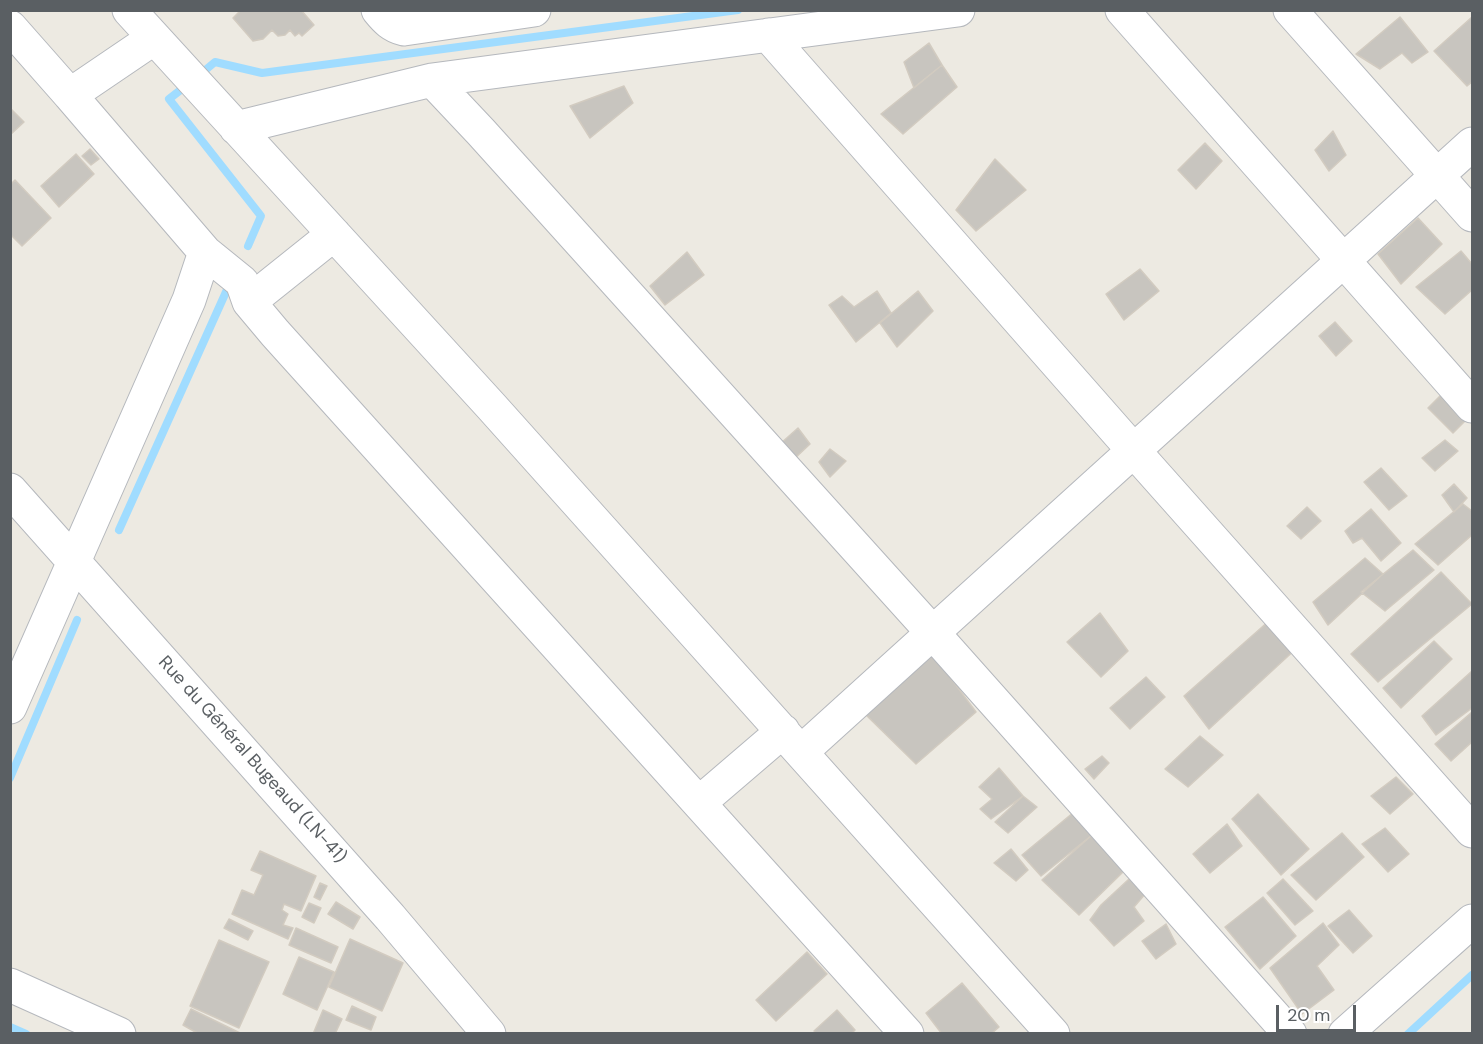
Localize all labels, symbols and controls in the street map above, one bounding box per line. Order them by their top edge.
street label: Rue du Général Bugeaud (LN-41) [153,652,351,868]
scale bar [1279,993,1358,1031]
text: 20 m [1287,1003,1330,1027]

